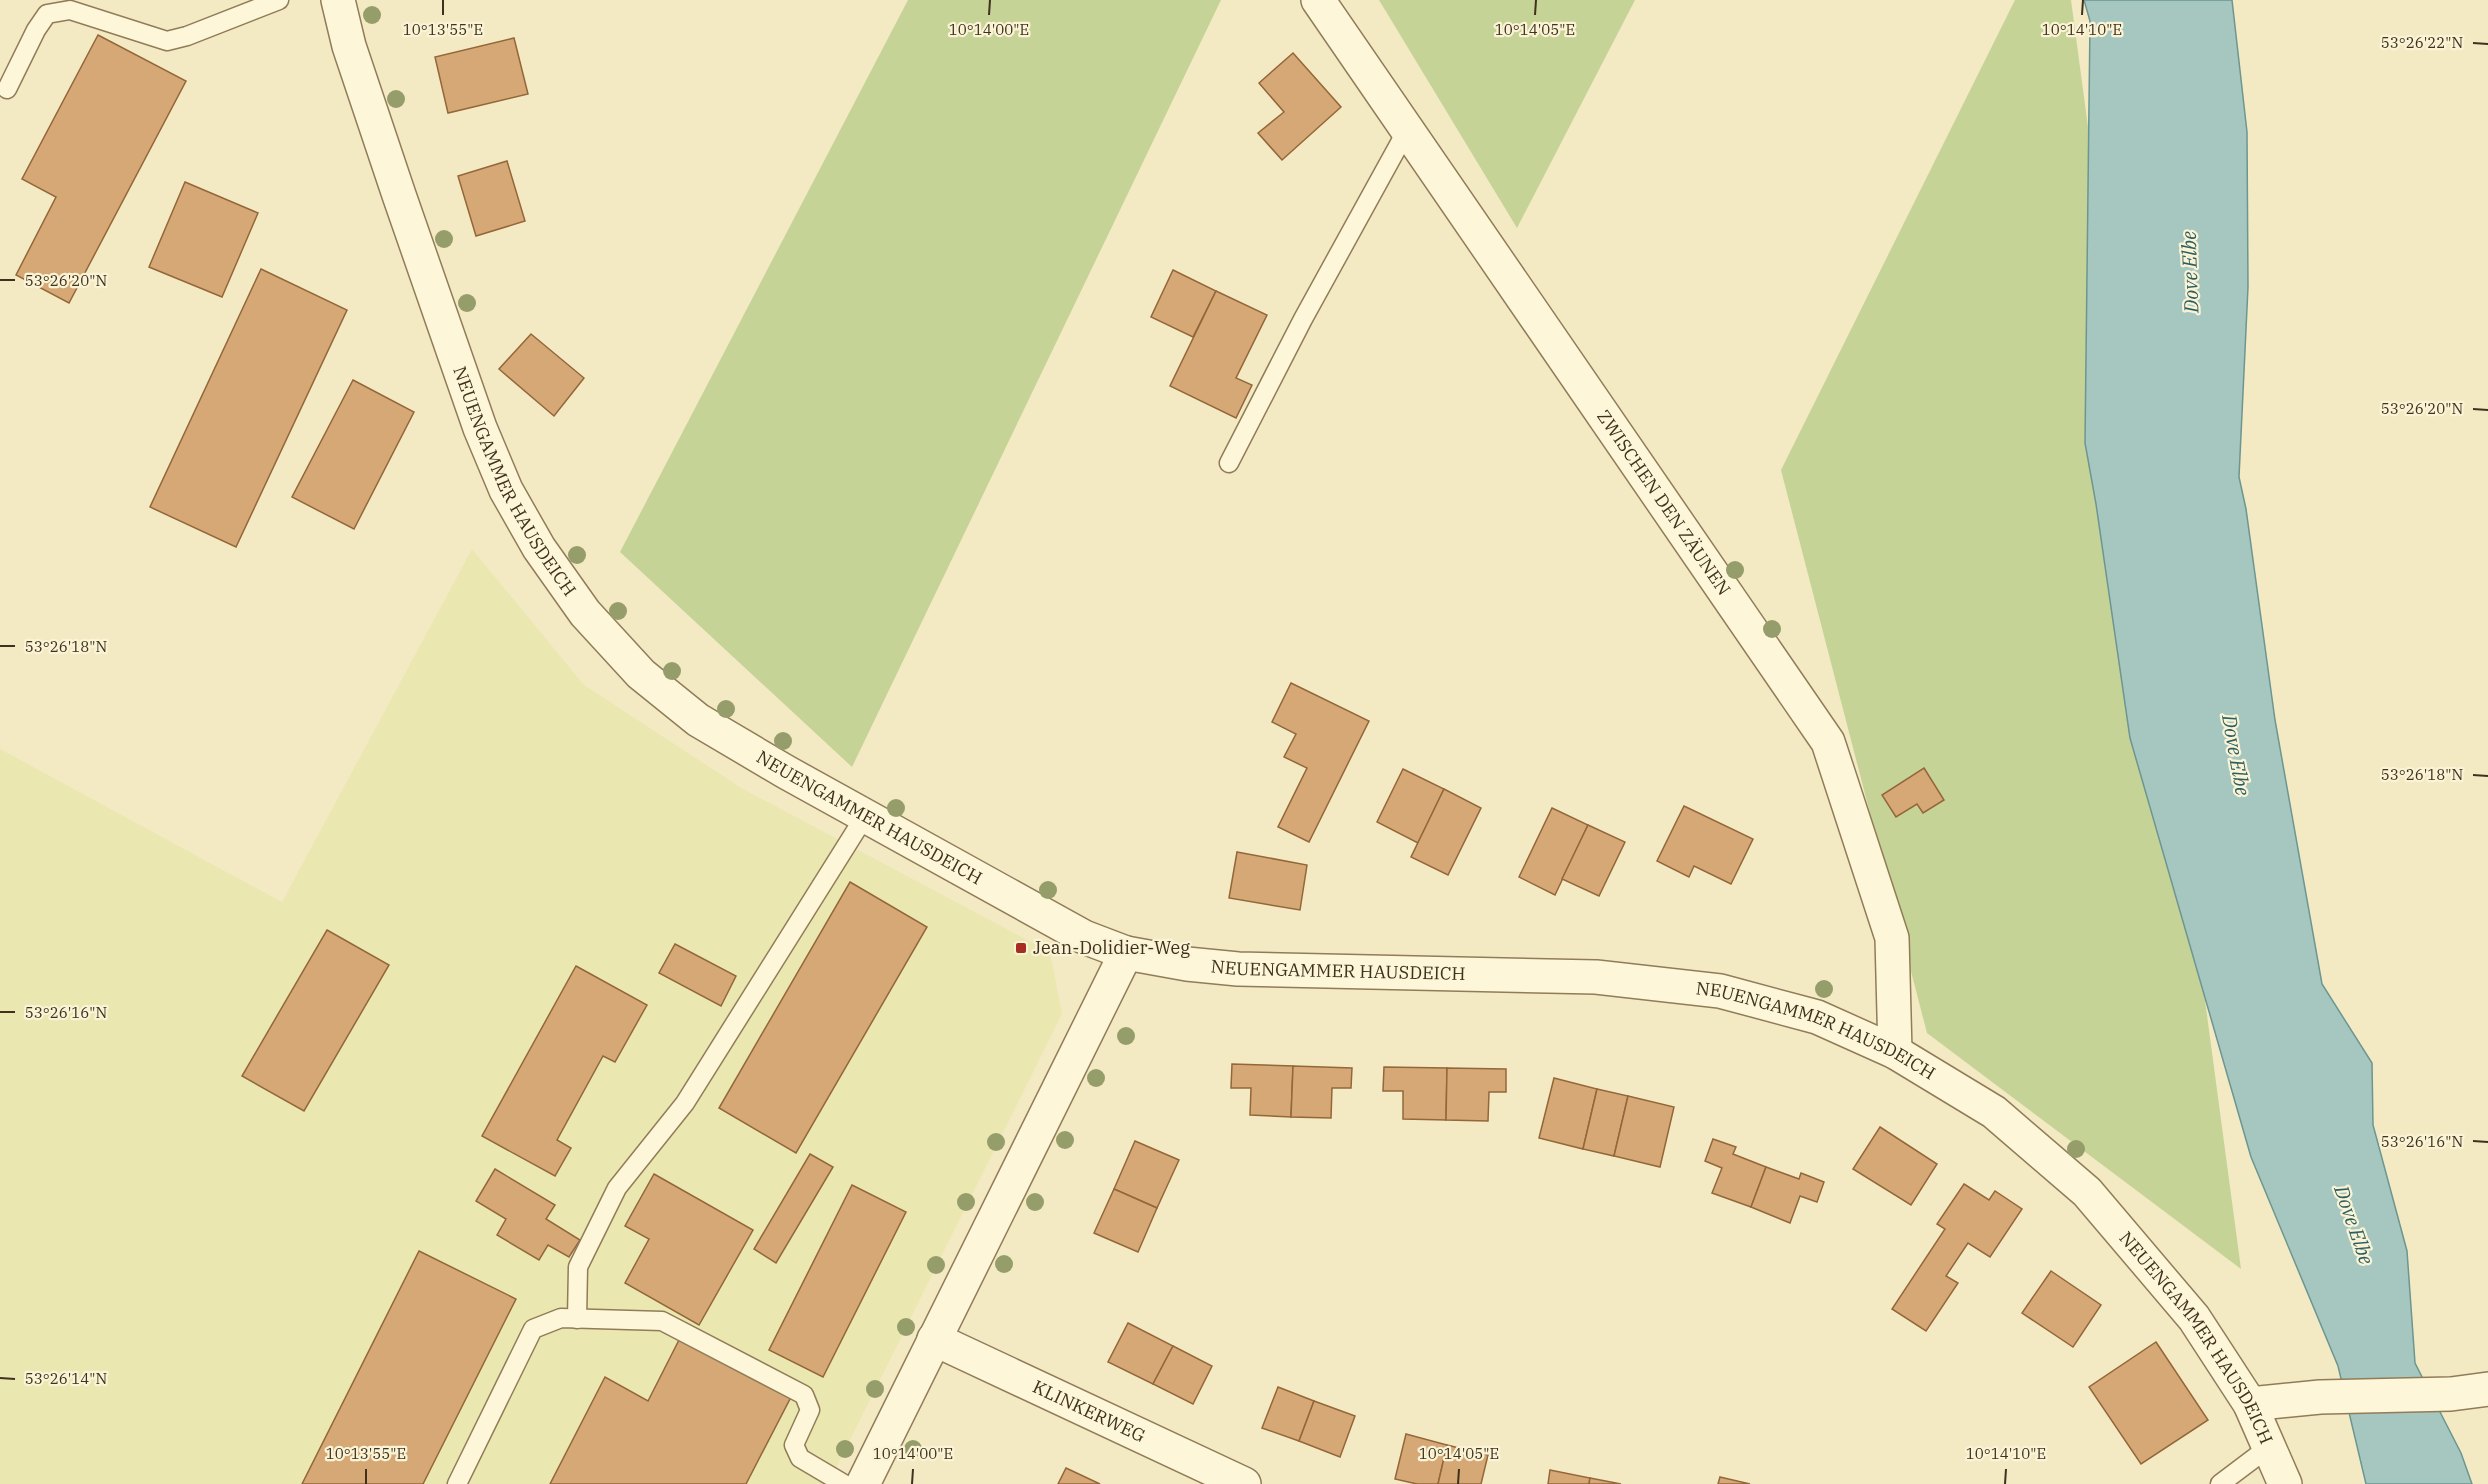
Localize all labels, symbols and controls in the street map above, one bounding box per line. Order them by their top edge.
text: 10°13'55"E [403,20,483,39]
text: 10°14'00"E [949,20,1029,39]
text: 10°14'05"E [1495,20,1575,39]
text: 10°14'10"E [2042,20,2122,39]
text: 53°26'22"N [2381,33,2463,52]
water label: Dove Elbe [2175,231,2204,314]
text: 53°26'20"N [25,271,107,290]
street label: NEUENGAMMER HAUSDEICH [448,363,581,600]
text: 53°26'20"N [2381,399,2463,418]
street label: ZWISCHEN DEN ZÄUNEN [1592,405,1736,600]
text: 53°26'18"N [25,637,107,656]
water label: Dove Elbe [2216,711,2257,798]
street label: NEUENGAMMER HAUSDEICH [752,745,986,889]
text: 53°26'18"N [2381,765,2463,784]
place label: Jean-Dolidier-Weg [1033,936,1190,959]
marker: Jean-Dolidier-Weg [1014,941,1028,955]
street label: NEUENGAMMER HAUSDEICH [1210,954,1466,985]
street label: NEUENGAMMER HAUSDEICH [1695,976,1940,1085]
text: 53°26'16"N [25,1003,107,1022]
text: 53°26'16"N [2381,1132,2463,1151]
water label: Dove Elbe [2328,1181,2381,1268]
street label: NEUENGAMMER HAUSDEICH [2115,1226,2278,1447]
text: 53°26'14"N [25,1369,107,1388]
street label: KLINKERWEG [1029,1375,1149,1447]
text: 10°13'55"E [326,1444,406,1463]
text: 10°14'00"E [873,1444,953,1463]
text: 10°14'05"E [1419,1444,1499,1463]
text: 10°14'10"E [1966,1444,2046,1463]

